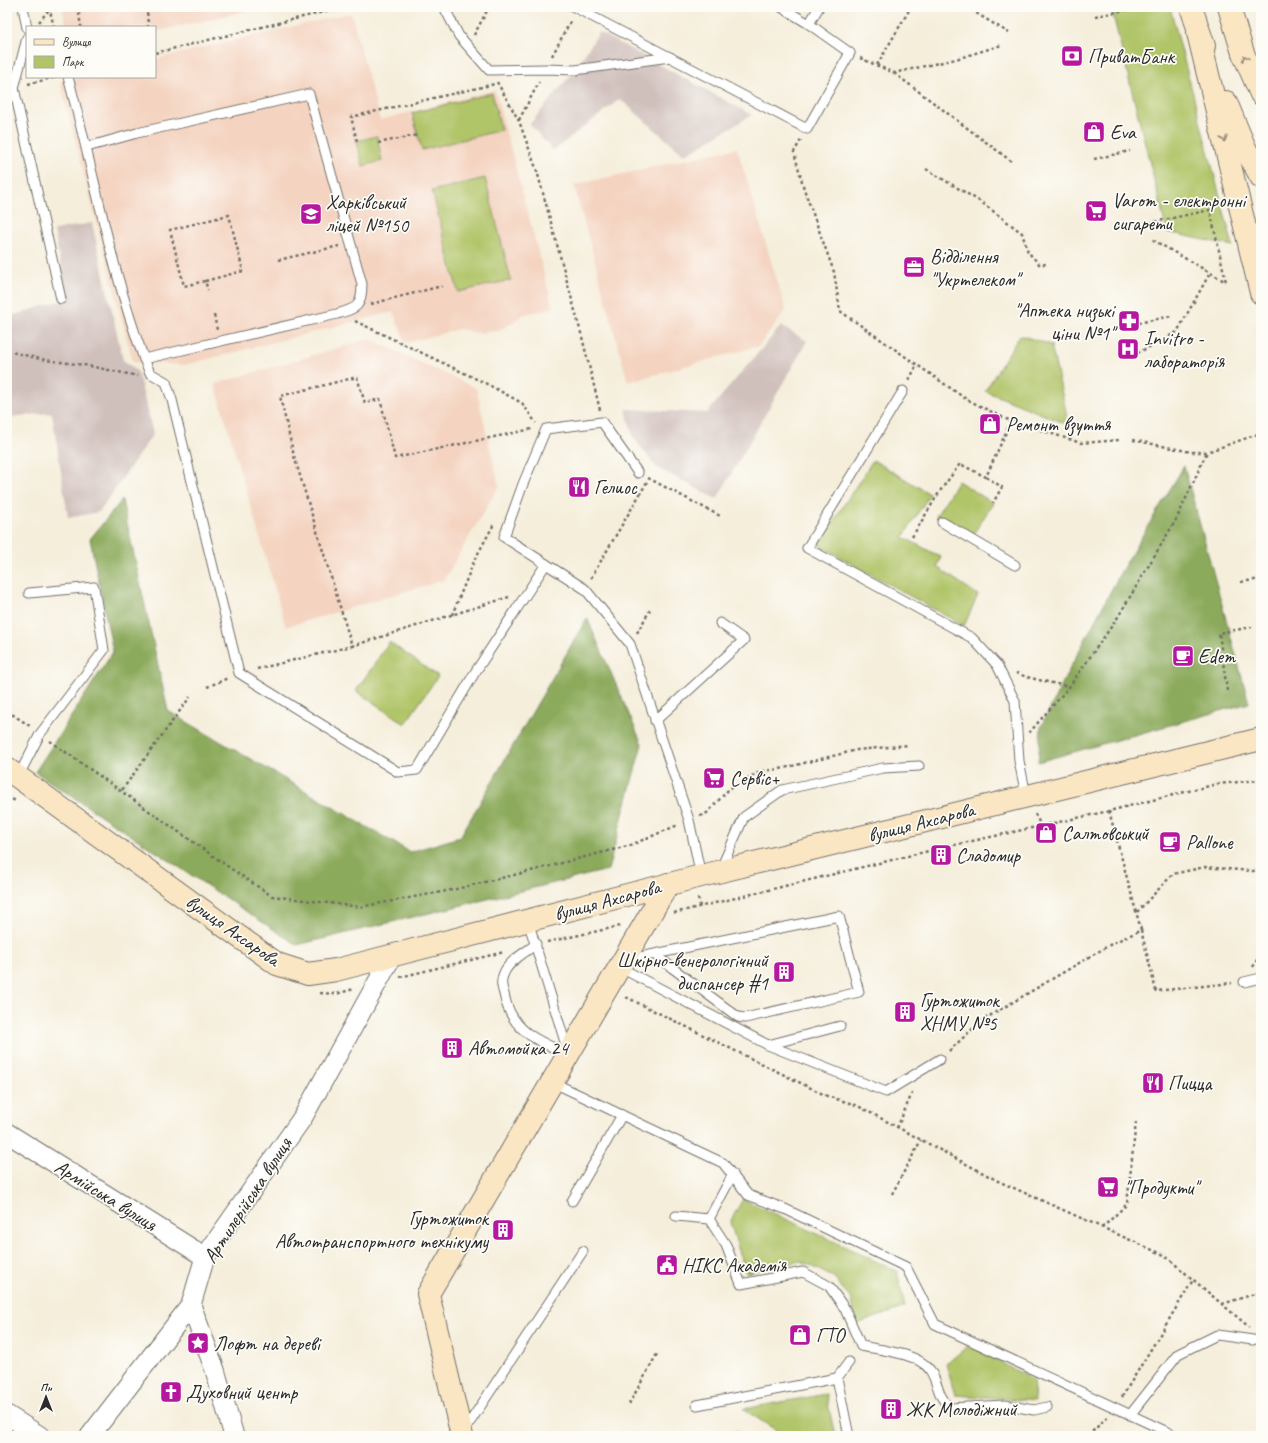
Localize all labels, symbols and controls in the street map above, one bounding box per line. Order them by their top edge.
legend [26,26,156,78]
text: Вулиця [62,34,91,50]
bank icon: ПриватБанк [1059,43,1085,69]
place label: ПриватБанк [1088,44,1176,69]
text: Парк [62,54,85,70]
one-way arrow [1242,55,1250,62]
shop icon: Eva [1081,119,1107,145]
place label: Eva [1110,120,1137,145]
one-way arrow [1219,135,1227,142]
place label: Varom - електронні сигарети [1112,188,1248,236]
place label: Харківський ліцей №150 [326,190,410,238]
supermarket icon: Varom - електронні сигарети [1083,198,1109,224]
school or university icon: Харківський ліцей №150 [298,201,324,227]
place label: Відділення "Укртелеком" [930,244,1023,292]
office icon: Відділення "Укртелеком" [901,254,927,280]
place label: "Аптека низькі ціни №1" [1014,298,1118,346]
pharmacy icon: "Аптека низькі ціни №1" [1116,308,1142,334]
place label: Invitro - лабораторія [1144,326,1225,374]
hospital icon: Invitro - лабораторія [1115,336,1141,362]
shop icon: Ремонт взуття [977,411,1003,437]
place label: Ремонт взуття [1006,412,1111,437]
restaurant icon: Гелиос [566,474,592,500]
place label: Гелиос [594,475,638,500]
cafe icon: Edem [1170,643,1196,669]
place label: Edem [1198,644,1237,669]
supermarket icon: Сервіс+ [701,765,727,791]
place label: Сервіс+ [730,766,780,791]
street label: вулиця Ахсарова [865,797,979,848]
shop icon: Салтовський [1033,820,1059,846]
place label: Салтовський [1062,821,1150,846]
cafe icon: Pallone [1157,829,1183,855]
place label: Pallone [1186,830,1234,855]
building icon: Сладомир [928,842,954,868]
place label: Сладомир [956,843,1021,868]
street label: вулиця Ахсарова [551,874,665,927]
street label: вулиця Ахсарова [181,889,286,973]
place label: Шкірно-венерологічний диспансер #1 [617,948,770,996]
building icon: Шкірно-венерологічний диспансер #1 [771,959,797,985]
place label: Гуртожиток ХНМУ №5 [920,988,1001,1036]
building icon: Гуртожиток ХНМУ №5 [892,999,918,1025]
building icon: Автомойка 24 [439,1035,465,1061]
place label: Автомойка 24 [468,1036,570,1061]
restaurant icon: Пицца [1140,1070,1166,1096]
place label: Пицца [1168,1071,1213,1096]
street label: Артилерійська вулиця [197,1132,298,1268]
street label: Армійська вулиця [50,1154,162,1237]
supermarket icon: "Продукти" [1095,1174,1121,1200]
place label: "Продукти" [1124,1175,1202,1200]
place label: Гуртожиток Автотранспортного технікуму [275,1206,490,1254]
building icon: Гуртожиток Автотранспортного технікуму [490,1217,516,1243]
public building icon: НІКС Академія [654,1252,680,1278]
place label: НІКС Академія [682,1253,787,1278]
shop icon: ГТО [787,1322,813,1348]
place label: ГТО [816,1323,846,1348]
place icon: Лофт на дереві [185,1330,211,1356]
place label: Лофт на дереві [214,1331,322,1356]
north arrow [26,1377,66,1417]
church icon: Духовний центр [158,1379,184,1405]
text: Пн [40,1380,53,1394]
place label: Духовний центр [186,1380,299,1405]
building icon: ЖК Молодіжний [878,1396,904,1422]
place label: ЖК Молодіжний [906,1397,1018,1422]

